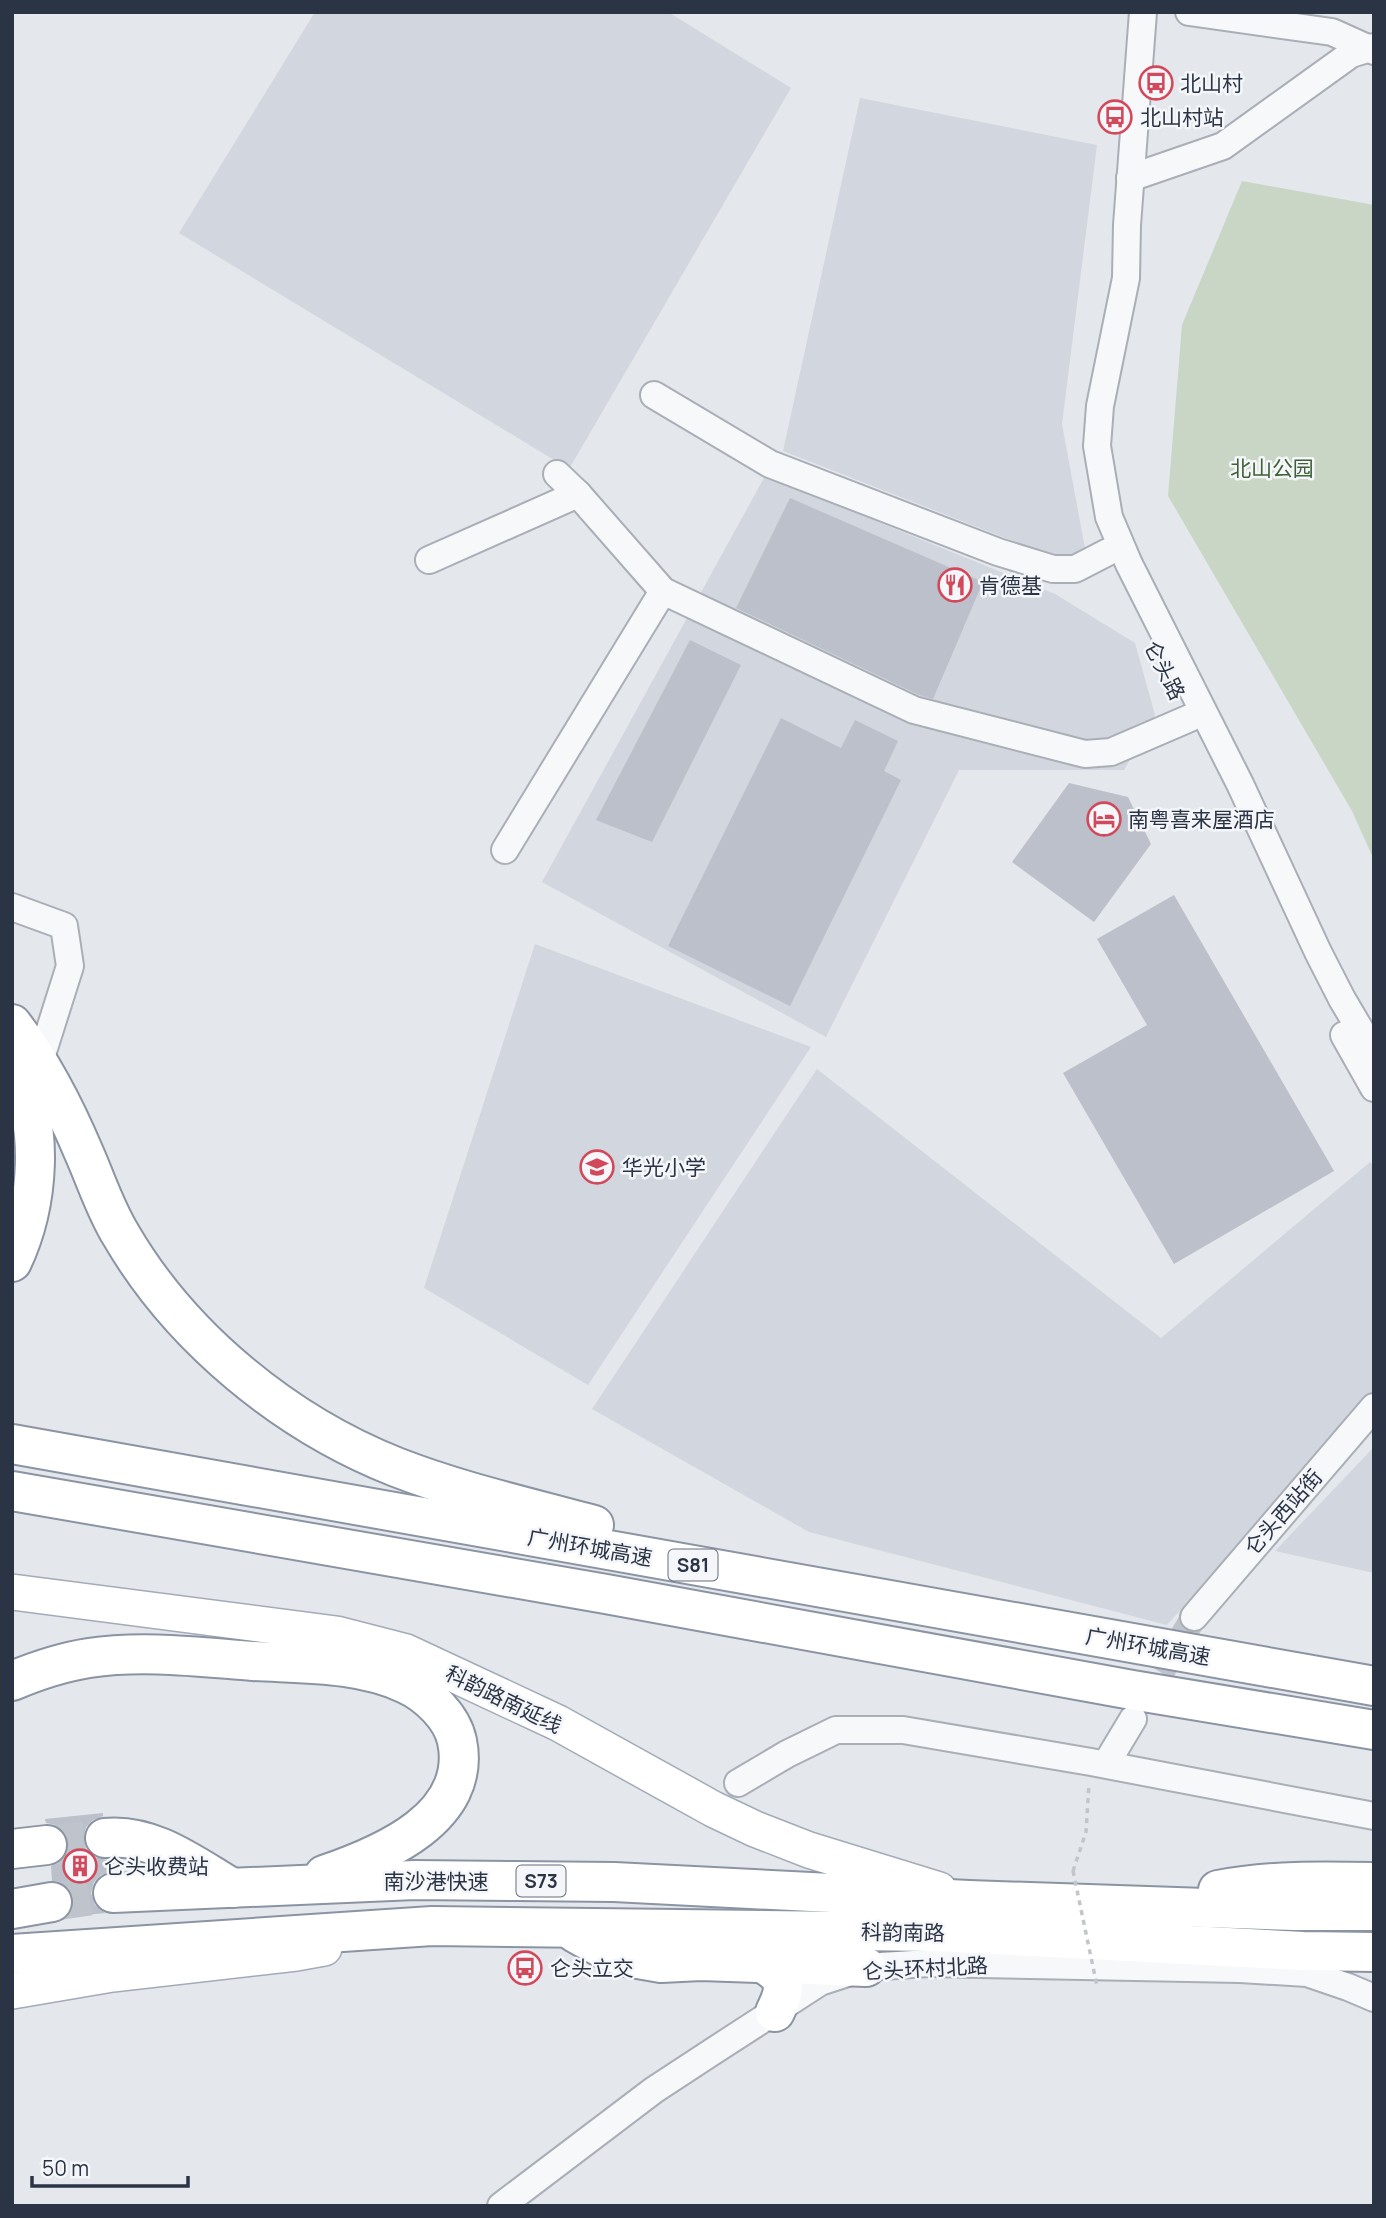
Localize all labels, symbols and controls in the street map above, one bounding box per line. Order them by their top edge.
bus stop icon: 北山村 [1137,64,1175,102]
place label: 北山村 [1180,69,1243,97]
bus stop icon: 北山村站 [1096,98,1134,136]
place label: 北山村站 [1140,103,1224,131]
park label: 北山公园 [1230,454,1314,482]
restaurant icon: 肯德基 [936,566,974,604]
place label: 肯德基 [979,571,1042,599]
street label: 仑头路 [1138,636,1192,704]
hotel icon: 南粤喜来屋酒店 [1085,800,1123,838]
place label: 南粤喜来屋酒店 [1128,805,1275,833]
school or university icon: 华光小学 [578,1148,616,1186]
place label: 华光小学 [622,1153,706,1181]
street label: 仑头西站街 [1238,1463,1328,1561]
street label: 广州环城高速 [526,1522,654,1572]
road number: S81 [668,1550,718,1581]
street label: 广州环城高速 [1084,1621,1212,1671]
street label: 科韵路南延线 [441,1659,567,1739]
building icon: 仑头收费站 [61,1847,99,1885]
place label: 仑头收费站 [104,1852,209,1880]
road number: S73 [516,1866,566,1896]
street label: 南沙港快速 [384,1867,489,1895]
street label: 科韵南路 [861,1917,945,1947]
bus stop icon: 仑头立交 [506,1949,544,1987]
street label: 仑头环村北路 [861,1951,989,1985]
place label: 仑头立交 [550,1954,634,1982]
scale bar [32,2144,187,2188]
text: 50 m [42,2154,89,2182]

